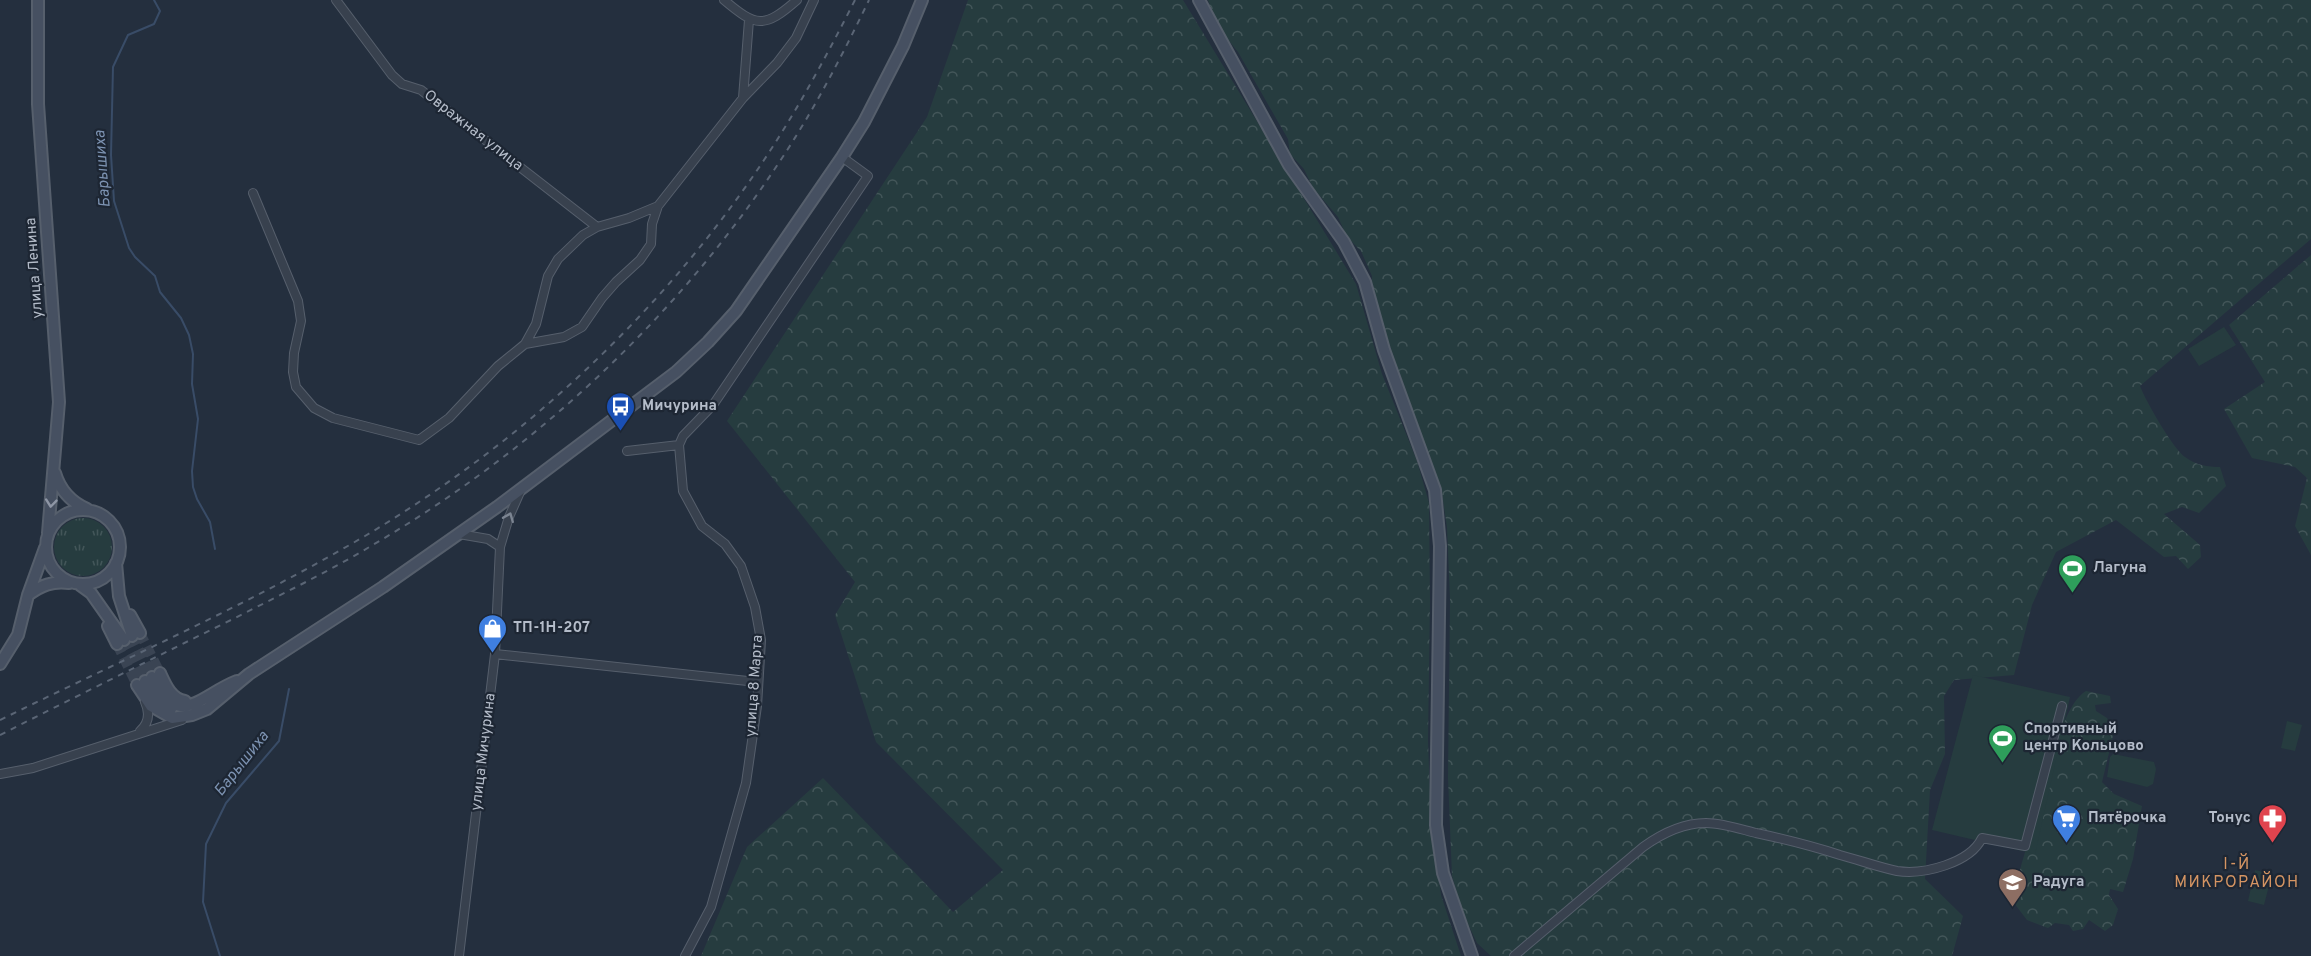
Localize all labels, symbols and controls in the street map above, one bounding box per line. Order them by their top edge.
street label: Овражная улица [420,86,526,176]
water label: Барышиха [90,129,116,208]
street label: улица Ленина [22,217,48,319]
bus stop icon: Мичурина [605,390,637,432]
place label: Мичурина [642,397,717,416]
one-way arrow [45,498,58,507]
one-way arrow [502,512,514,523]
sports icon: Лагуна [2056,552,2088,594]
place label: Лагуна [2093,559,2147,578]
shop icon: ТП-1Н-207 [476,612,508,654]
place label: ТП-1Н-207 [513,619,590,638]
street label: улица 8 Марта [742,634,768,738]
street label: улица Мичурина [467,692,501,812]
place label: Спортивный центр Кольцово [2024,720,2144,756]
sports icon: Спортивный центр Кольцово [1987,722,2019,764]
water label: Барышиха [210,727,274,801]
supermarket icon: Пятёрочка [2051,802,2083,844]
pharmacy icon: Тонус [2256,802,2288,844]
place label: Пятёрочка [2088,809,2166,828]
place label: Тонус [2209,809,2251,828]
district label: I-Й МИКРОРАЙОН [2174,853,2300,893]
school or university icon: Радуга [1996,866,2028,908]
place label: Радуга [2033,873,2084,892]

